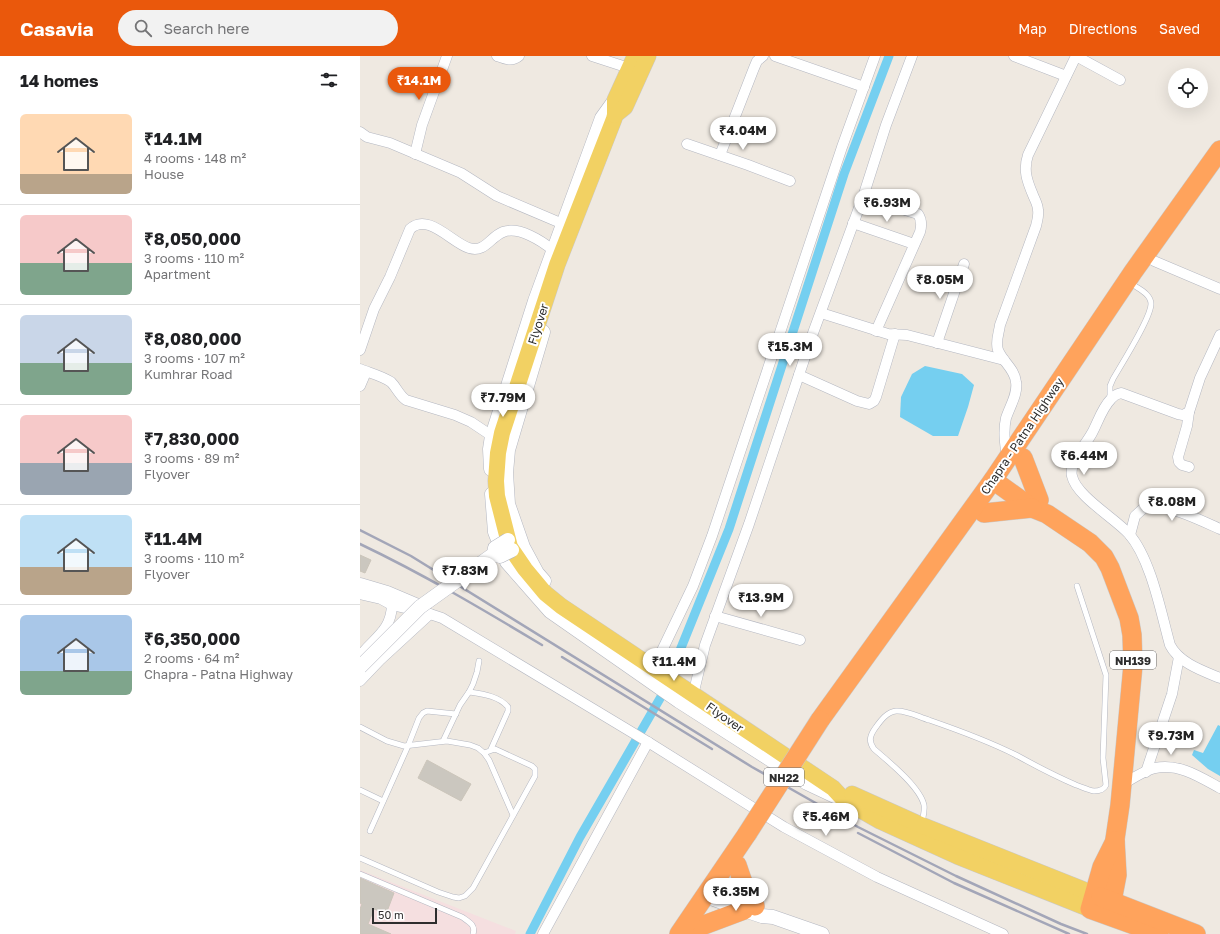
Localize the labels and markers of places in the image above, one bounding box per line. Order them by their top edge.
pin: ₹14.1M [386,67,452,101]
pin: ₹4.04M [710,117,776,151]
pin: ₹6.93M [854,189,920,223]
pin: ₹8.05M [907,266,973,300]
pin: ₹15.3M [757,333,823,367]
pin: ₹7.79M [470,384,536,418]
pin: ₹6.44M [1051,442,1117,476]
pin: ₹8.08M [1139,488,1205,522]
pin: ₹7.83M [432,557,498,591]
pin: ₹13.9M [728,584,794,618]
pin: ₹11.4M [641,648,707,682]
pin: ₹9.73M [1138,722,1204,756]
pin: ₹5.46M [793,803,859,837]
pin: ₹6.35M [703,878,769,912]

